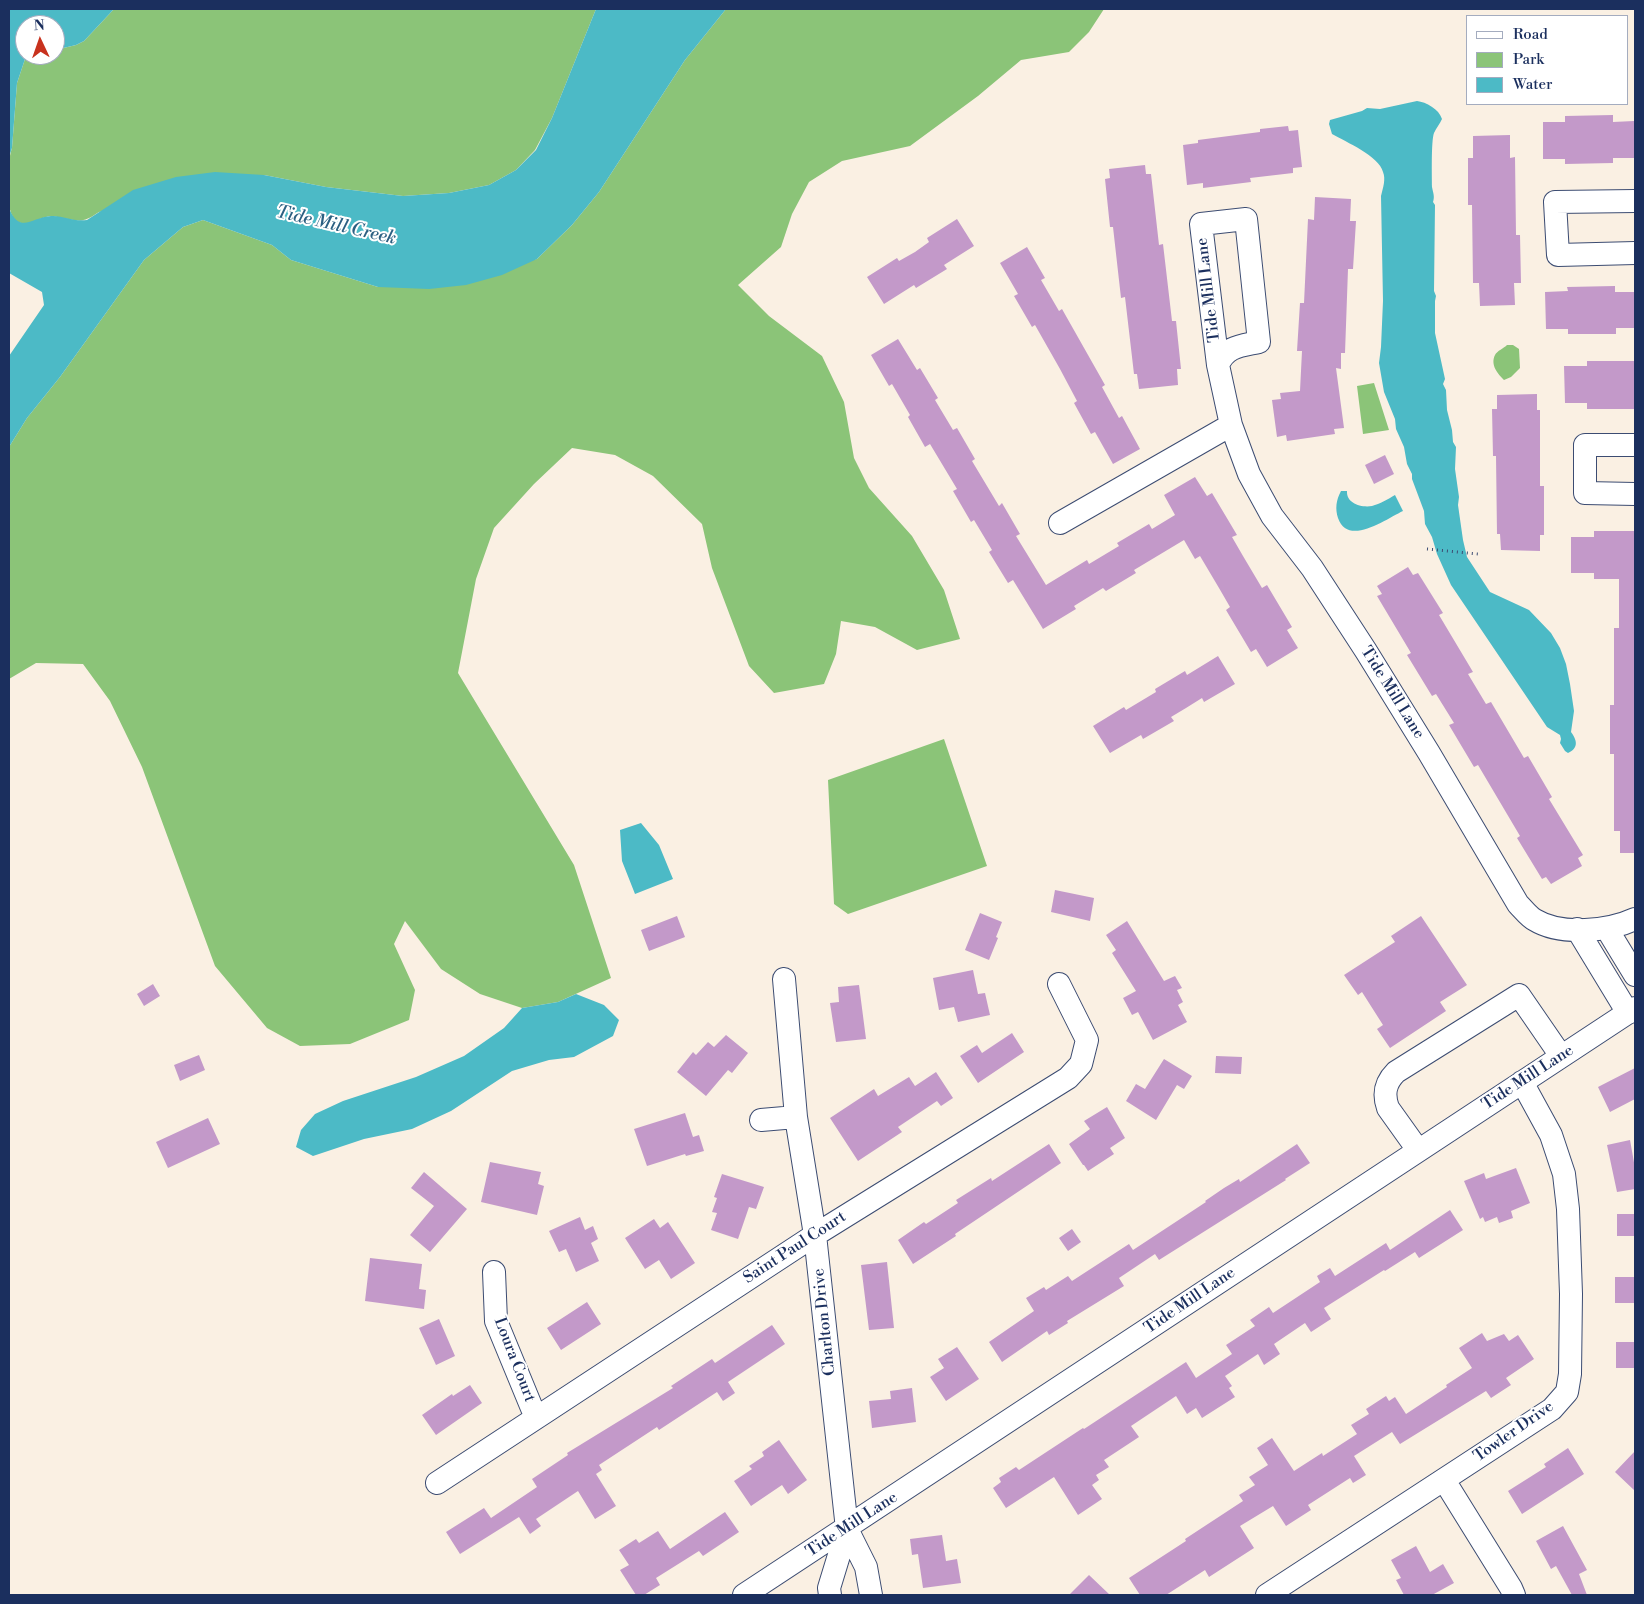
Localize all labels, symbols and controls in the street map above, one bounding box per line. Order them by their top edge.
north arrow [15,15,65,65]
legend [1466,15,1629,105]
text: N [33,17,45,35]
text: Road [1513,25,1548,44]
text: Park [1513,50,1544,69]
text: Water [1513,75,1552,94]
water label: Tide Mill Creek [274,202,398,250]
street label: Tide Mill Lane [1193,237,1225,343]
street label: Tide Mill Lane [1356,643,1428,743]
street label: Tide Mill Lane [1479,1041,1577,1115]
street label: Saint Paul Court [740,1208,850,1288]
street label: Tide Mill Lane [1141,1264,1239,1338]
street label: Charlton Drive [810,1267,840,1377]
street label: Loura Court [489,1315,539,1405]
street label: Towler Drive [1470,1397,1558,1467]
street label: Tide Mill Lane [803,1488,901,1562]

